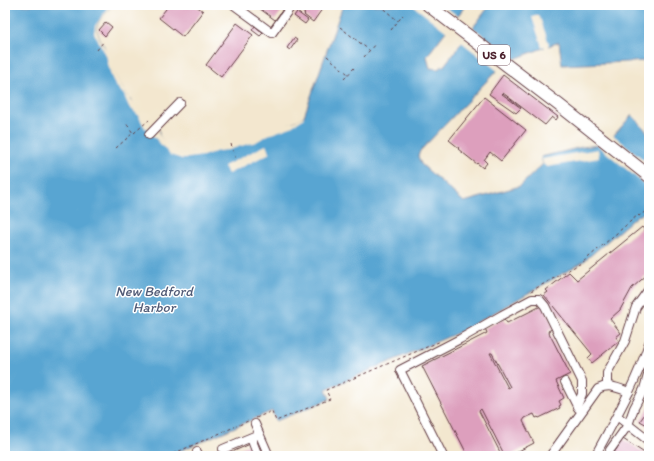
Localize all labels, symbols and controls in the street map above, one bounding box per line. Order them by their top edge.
road number: US 6 [478,45,510,65]
water label: New Bedford Harbor [115,283,194,316]

